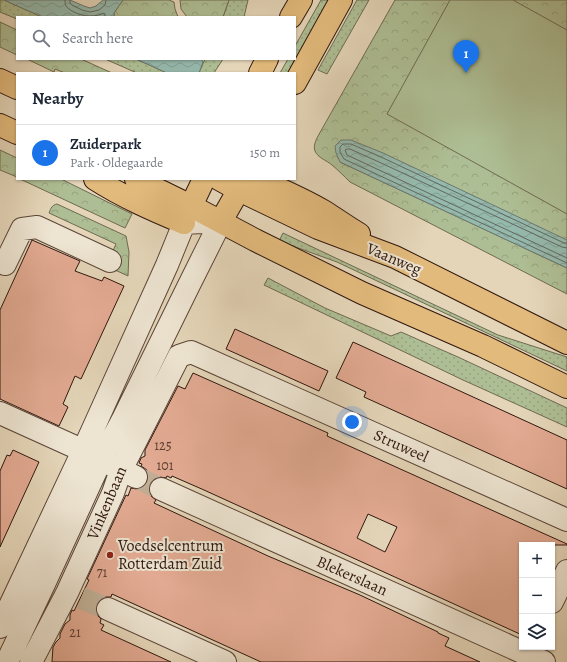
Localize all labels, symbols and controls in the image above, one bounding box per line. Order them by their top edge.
search box [16,16,296,60]
icon: search [30,27,52,49]
text: Search here [62,28,133,48]
pin: 1 [453,40,479,73]
text: Nearby [32,87,83,110]
text: Zuiderpark [70,134,141,154]
text: 1 [43,144,47,161]
text: 150 m [250,144,280,161]
text: Park · Oldegaarde [70,154,163,171]
street label: Vaanweg [362,237,425,280]
your location [342,412,362,432]
street label: Struweel [370,424,432,468]
house number: 125 [154,436,172,455]
house number: 101 [156,456,174,475]
street label: Vinkenbaan [81,463,132,544]
place label: Voedselcentrum Rotterdam Zuid [117,535,224,575]
map controls [519,542,555,650]
button: + [519,542,555,578]
marker: Voedselcentrum Rotterdam Zuid [105,550,115,560]
street label: Blekerslaan [313,551,391,602]
house number: 71 [97,563,108,582]
button: − [519,578,555,614]
button: layers [519,614,555,650]
house number: 21 [69,623,81,642]

